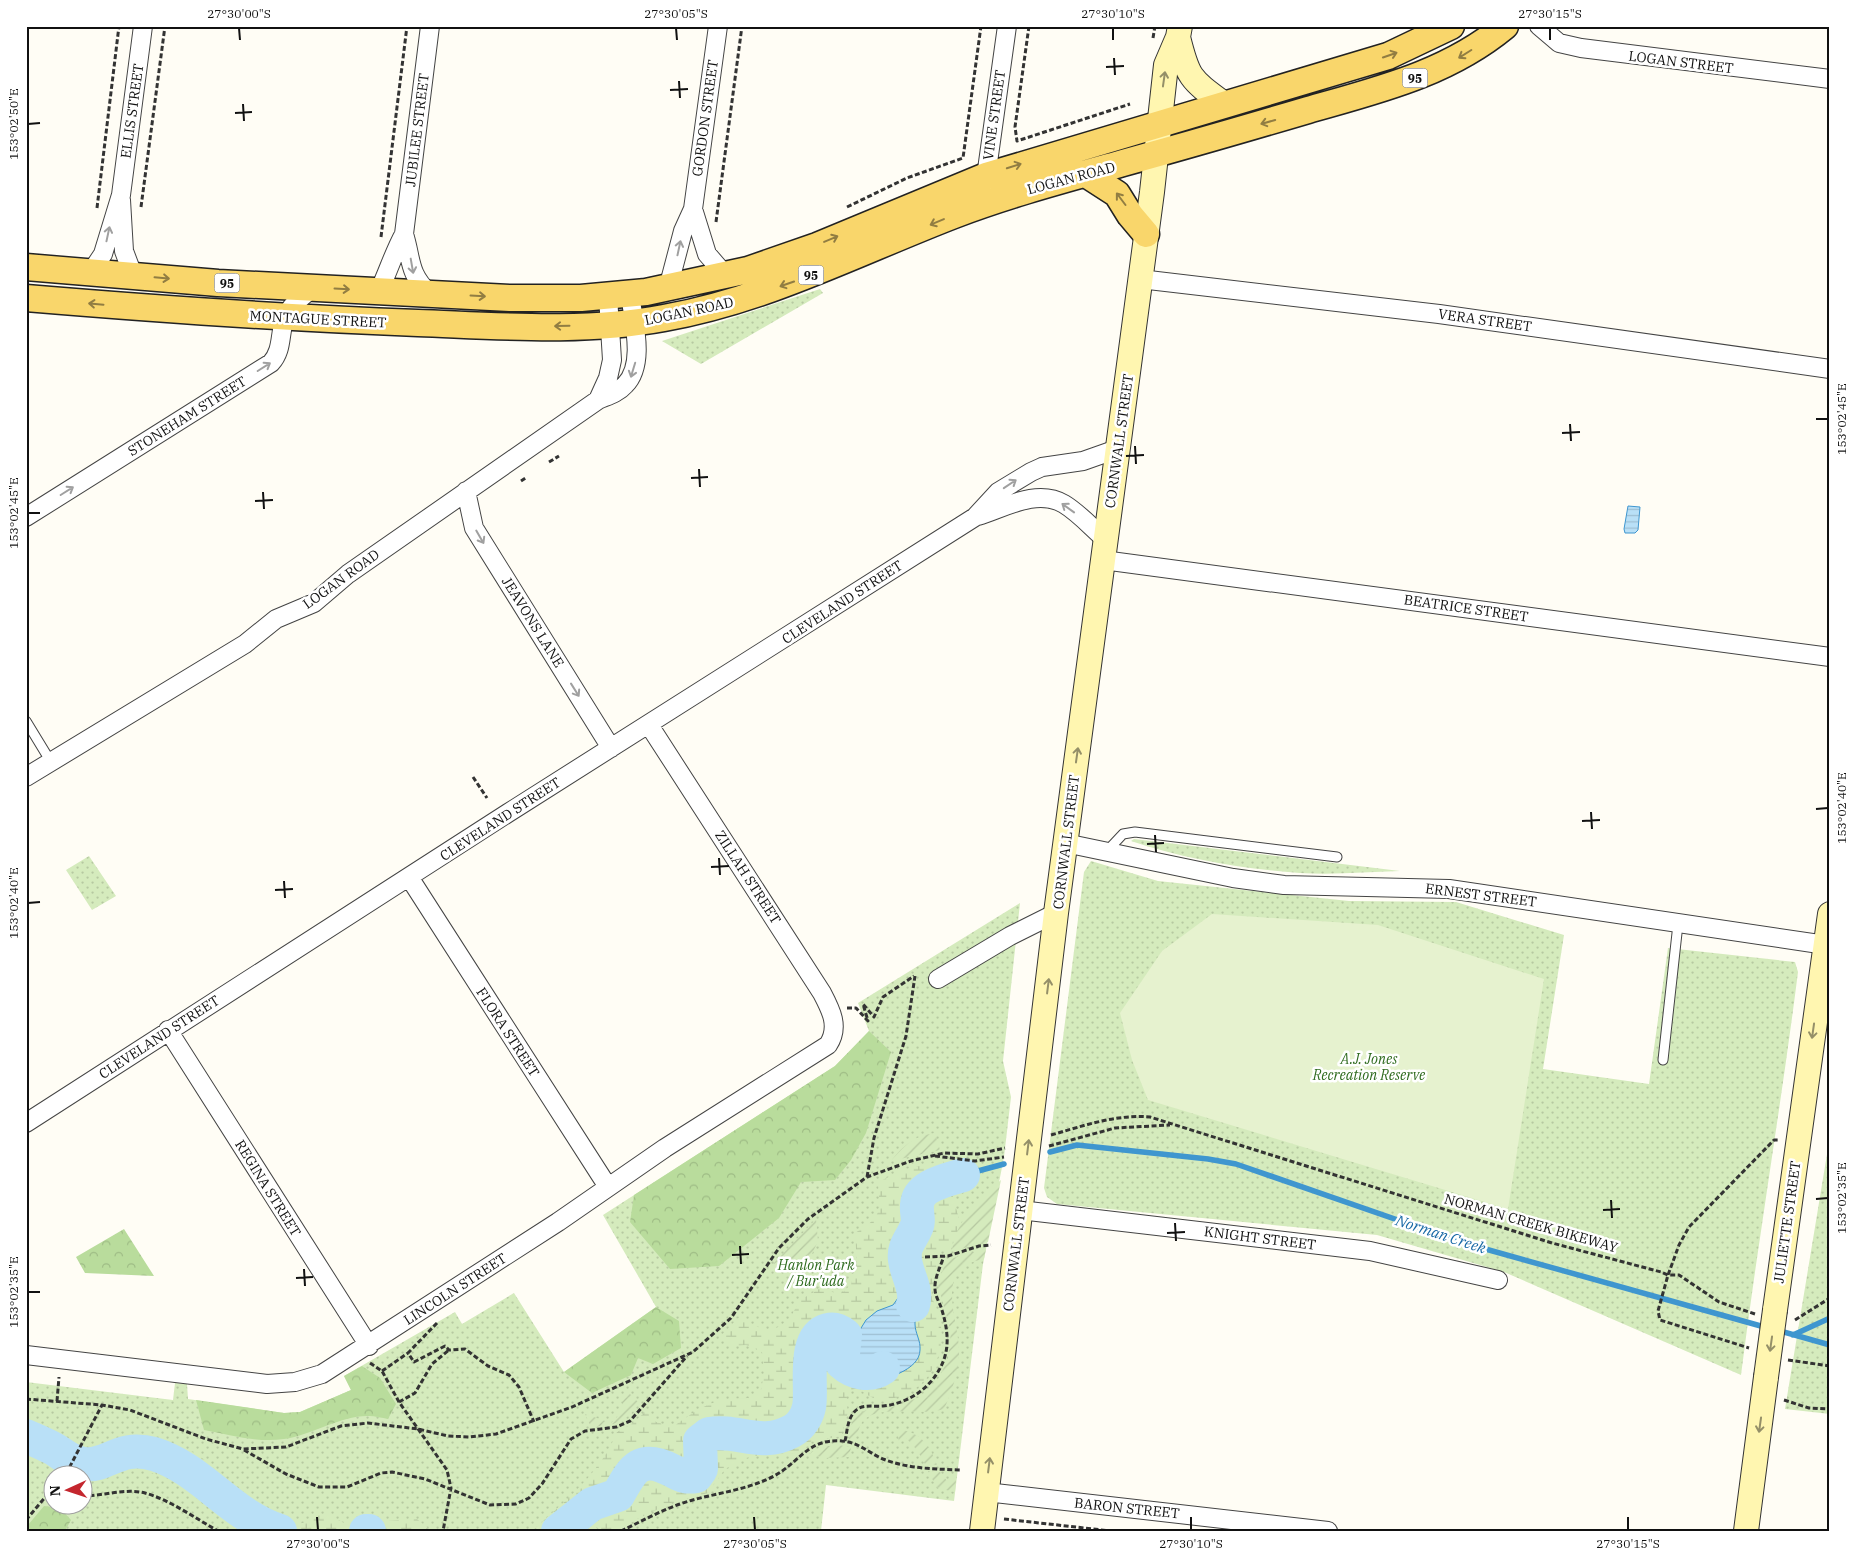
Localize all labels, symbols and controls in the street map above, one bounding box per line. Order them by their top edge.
text: 27°30'00"S [207,6,271,21]
text: 27°30'05"S [644,6,708,21]
text: 27°30'10"S [1081,6,1145,21]
text: 27°30'15"S [1518,6,1582,21]
street label: LOGAN STREET [1627,47,1735,77]
one-way arrow [1458,49,1472,60]
one-way arrow [1382,50,1397,59]
street label: GORDON STREET [688,58,722,178]
street label: ELLIS STREET [116,62,148,160]
road number: 95 [1402,68,1428,88]
street label: VINE STREET [979,69,1009,161]
one-way arrow [1159,71,1169,87]
street label: JUBILEE STREET [401,72,433,188]
text: 153°02'50"E [6,88,21,160]
one-way arrow [1261,118,1277,128]
street label: LOGAN ROAD [1025,158,1117,198]
one-way arrow [1006,161,1022,171]
one-way arrow [1115,193,1126,206]
one-way arrow [930,218,945,227]
one-way arrow [104,227,113,243]
one-way arrow [823,234,838,244]
one-way arrow [675,240,684,256]
one-way arrow [407,258,417,274]
road number: 95 [798,266,824,284]
one-way arrow [154,273,170,283]
road number: 95 [214,274,240,292]
one-way arrow [780,280,795,289]
one-way arrow [333,284,349,293]
one-way arrow [470,291,486,300]
street label: LOGAN ROAD [643,293,735,329]
one-way arrow [88,299,104,308]
street label: VERA STREET [1437,305,1533,335]
street label: MONTAGUE STREET [249,306,387,332]
one-way arrow [554,322,570,331]
one-way arrow [257,362,271,373]
one-way arrow [627,362,637,378]
street label: STONEHAM STREET [124,372,250,460]
street label: CORNWALL STREET [1101,373,1137,509]
text: 153°02'45"E [1834,383,1849,455]
text: 153°02'45"E [6,477,21,549]
one-way arrow [1003,479,1017,489]
one-way arrow [60,486,74,496]
one-way arrow [1061,503,1075,513]
one-way arrow [475,530,485,544]
street label: LOGAN ROAD [299,545,383,613]
street label: CLEVELAND STREET [778,556,906,648]
street label: JEAVONS LANE [498,573,568,671]
street label: BEATRICE STREET [1403,590,1529,626]
one-way arrow [571,682,581,696]
one-way arrow [1072,748,1082,764]
text: 153°02'40"E [1834,772,1849,844]
street label: CLEVELAND STREET [436,773,564,865]
street label: CORNWALL STREET [1049,774,1083,910]
street label: ZILLAH STREET [711,827,785,927]
text: 153°02'40"E [6,867,21,939]
street label: ERNEST STREET [1424,879,1538,911]
one-way arrow [1043,978,1053,994]
street label: FLORA STREET [472,984,544,1080]
street label: CLEVELAND STREET [95,991,223,1083]
one-way arrow [1808,1023,1818,1039]
park label: A.J. Jones Recreation Reserve [1312,1050,1426,1084]
street label: REGINA STREET [231,1136,305,1240]
one-way arrow [1023,1140,1033,1156]
street label: JULIETTE STREET [1770,1160,1804,1284]
text: 153°02'35"E [1834,1162,1849,1234]
street label: CORNWALL STREET [999,1176,1033,1312]
street label: NORMAN CREEK BIKEWAY [1442,1190,1620,1256]
water label: Norman Creek [1393,1210,1488,1258]
street label: KNIGHT STREET [1203,1222,1317,1254]
street label: LINCOLN STREET [400,1249,510,1329]
text: 153°02'35"E [6,1256,21,1328]
park label: Hanlon Park / Bur'uda [777,1256,855,1290]
one-way arrow [1765,1335,1775,1351]
one-way arrow [1755,1417,1765,1433]
one-way arrow [984,1457,994,1473]
north arrow [42,1464,92,1514]
text: N [46,1485,64,1497]
street label: BARON STREET [1073,1494,1181,1522]
text: 27°30'00"S [286,1536,350,1551]
text: 27°30'05"S [723,1536,787,1551]
text: 27°30'10"S [1159,1536,1223,1551]
text: 27°30'15"S [1596,1536,1660,1551]

